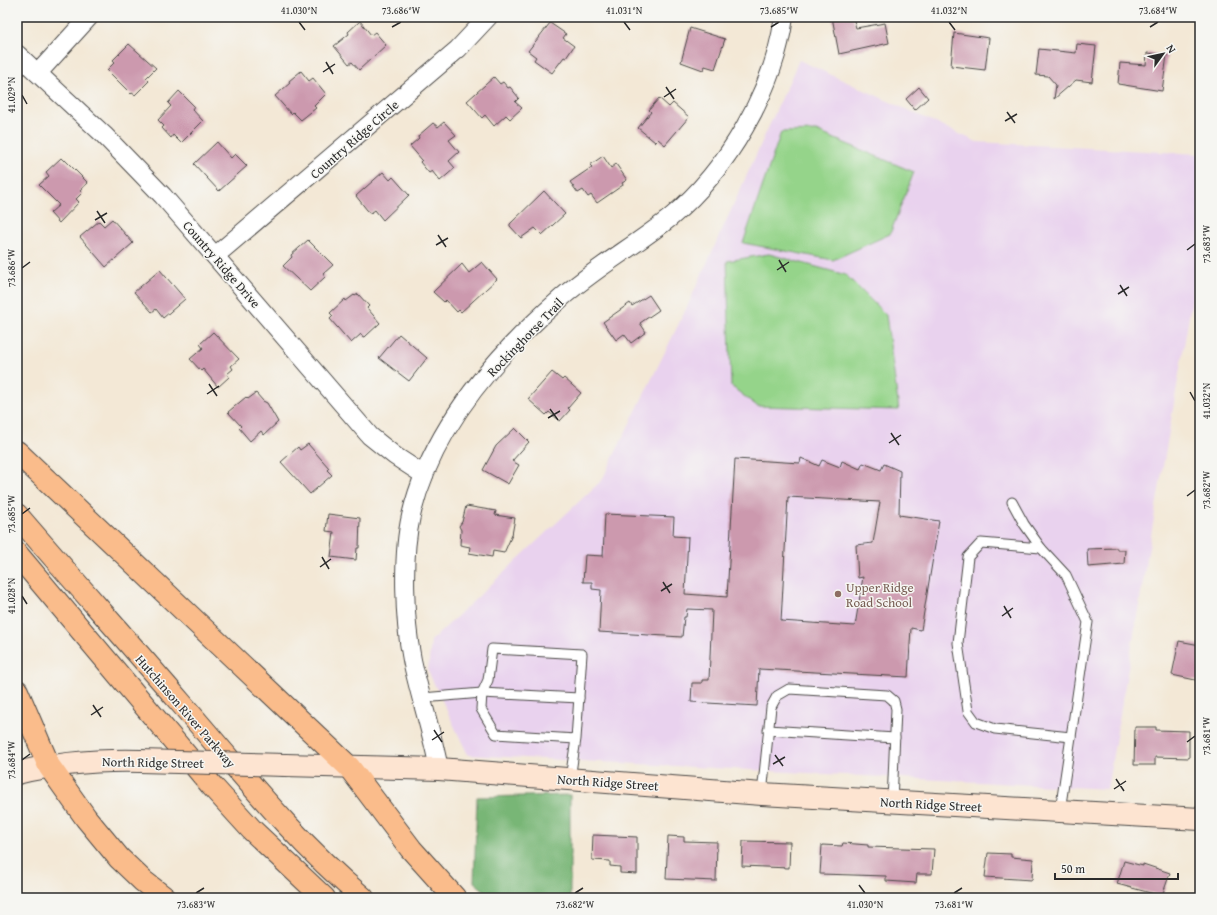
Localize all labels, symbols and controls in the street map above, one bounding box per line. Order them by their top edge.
text: 41.030°N [281,3,318,18]
text: 73.686°W [382,3,421,18]
text: 41.031°N [606,3,643,18]
text: 73.685°W [760,3,799,18]
text: 41.032°N [931,3,968,18]
text: 73.684°W [1139,3,1178,18]
north arrow [1143,34,1183,74]
text: N [1163,41,1180,57]
text: 41.029°N [4,76,19,113]
street label: Country Ridge Circle [306,95,403,183]
street label: Country Ridge Drive [178,217,265,312]
text: 73.683°W [1199,224,1214,263]
text: 73.686°W [4,248,19,287]
street label: Rockinghorse Trail [483,293,568,381]
text: 41.032°N [1199,382,1214,419]
text: 73.682°W [1199,470,1214,509]
text: 73.685°W [4,494,19,533]
text: 41.028°N [4,577,19,614]
place label: Upper Ridge Road School [846,578,914,612]
marker: Upper Ridge Road School [833,589,843,599]
street label: Hutchinson River Parkway [131,651,240,772]
text: 73.681°W [1199,716,1214,755]
text: 73.684°W [4,740,19,779]
street label: North Ridge Street [102,752,204,773]
street label: North Ridge Street [557,769,660,796]
street label: North Ridge Street [880,792,983,817]
scale bar [1055,855,1178,881]
text: 50 m [1061,860,1085,877]
text: 73.683°W [177,897,216,912]
text: 73.682°W [556,897,595,912]
text: 41.030°N [847,897,884,912]
text: 73.681°W [935,897,974,912]

